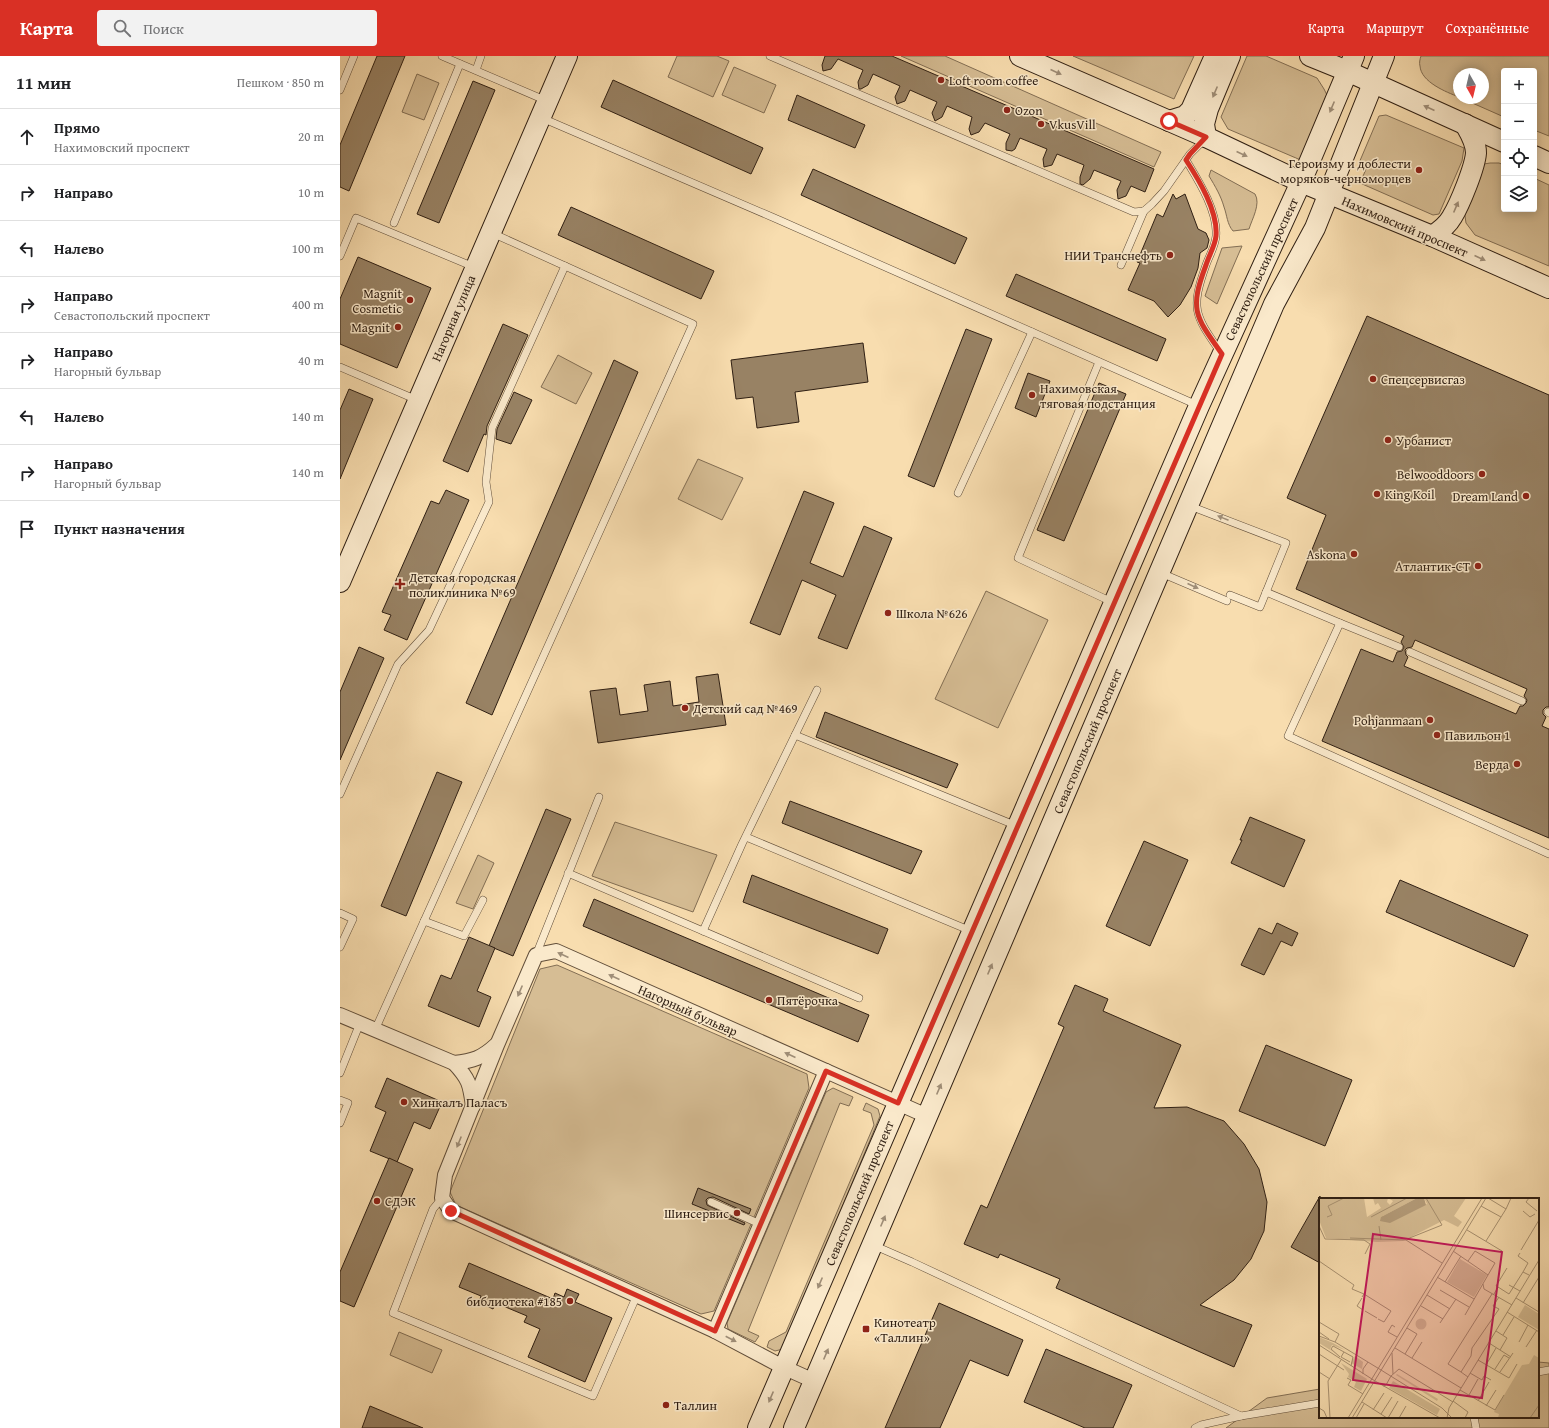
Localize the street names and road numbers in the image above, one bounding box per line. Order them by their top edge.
street label: Нахимовский проспект [1339,191,1472,262]
street label: Севастопольский проспект [1220,194,1303,344]
street label: Нагорная улица [427,271,481,364]
street label: Севастопольский проспект [1048,665,1127,817]
street label: Нагорный бульвар [635,980,741,1041]
street label: Севастопольский проспект [820,1117,899,1269]

